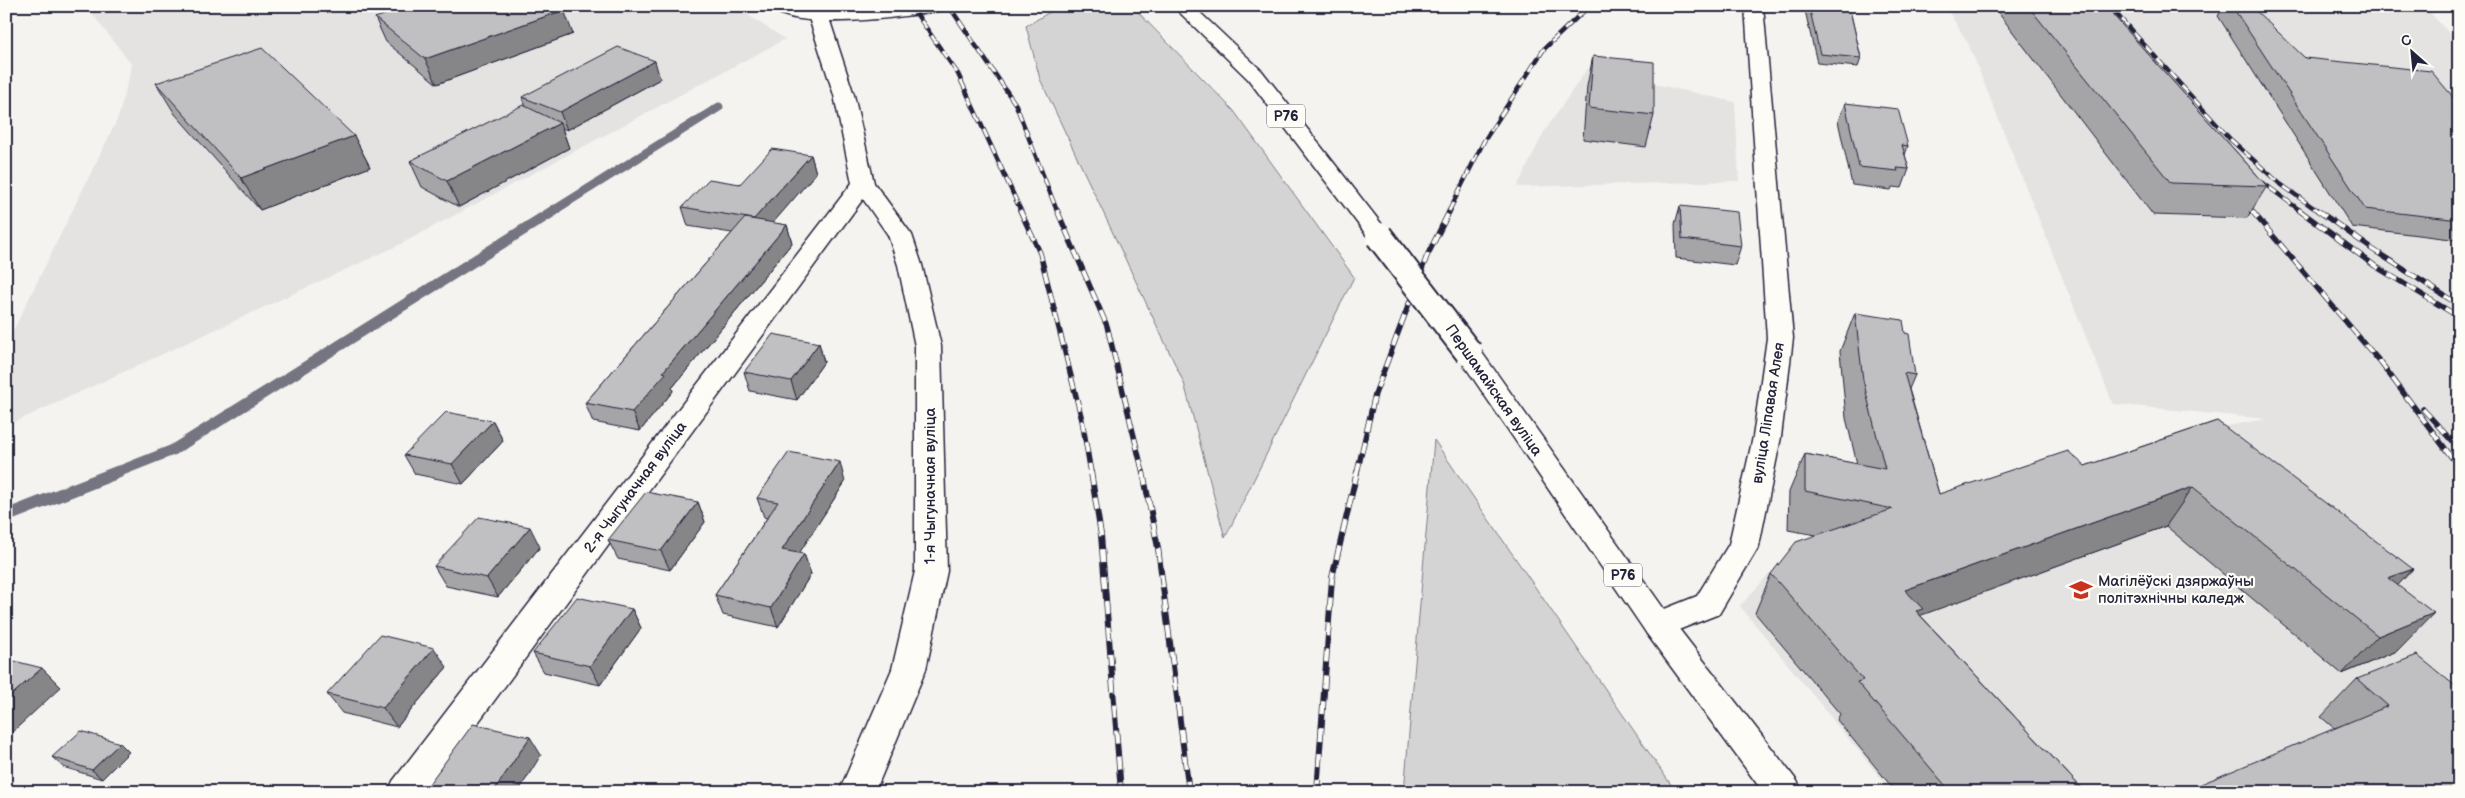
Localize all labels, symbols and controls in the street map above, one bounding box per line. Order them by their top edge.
north arrow [2388,28,2438,78]
text: С [2398,31,2415,51]
road number: Р76 [1267,104,1305,128]
street label: Першамайская вуліца [1441,321,1546,460]
street label: вуліца Ліпавая Алея [1748,341,1789,485]
street label: 1-я Чыгуначная вуліца [921,408,940,564]
street label: 2-я Чыгуначная вуліца [580,418,691,557]
road number: Р76 [1604,564,1642,586]
place label: Магілёўскі дзяржаўны політэхнічны каледж [2098,572,2254,608]
school or university icon: Магілёўскі дзяржаўны політэхнічны каледж [2068,577,2094,603]

